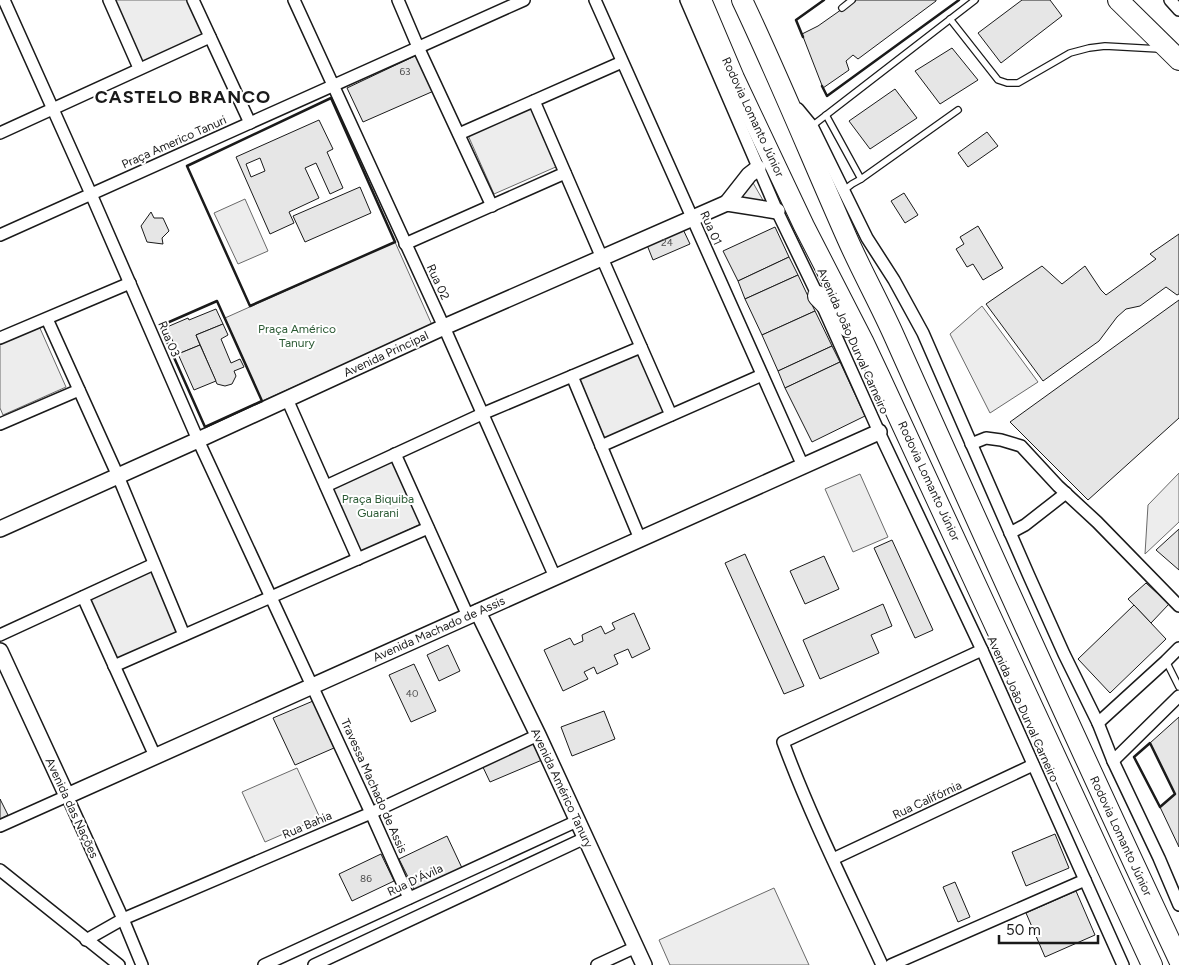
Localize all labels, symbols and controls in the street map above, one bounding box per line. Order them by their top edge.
street label: Rodovia Lomanto Júnior [719,55,787,179]
house number: 63 [399,65,411,78]
district label: CASTELO BRANCO [95,86,271,108]
street label: Praça Americo Tanuri [120,113,228,171]
street label: Rua 01 [697,209,725,247]
house number: 24 [661,236,673,249]
street label: Rua 02 [424,262,452,302]
street label: Avenida João Durval Carneiro [814,266,892,416]
street label: Rua 03 [155,319,183,359]
park label: Praça Américo Tanury [258,322,336,350]
street label: Avenida Principal [341,328,431,380]
street label: Rodovia Lomanto Júnior [895,419,963,543]
park label: Praça Biquiba Guarani [342,492,414,520]
street label: Avenida Machado de Assis [371,593,508,664]
street label: Avenida João Durval Carneiro [984,634,1062,784]
house number: 40 [406,687,418,700]
street label: Travessa Machado de Assis [338,717,410,856]
street label: Avenida Américo Tanury [528,726,596,851]
street label: Avenida das Nações [43,756,102,861]
street label: Rodovia Lomanto Júnior [1087,774,1155,898]
street label: Rua Califórnia [890,778,964,822]
street label: Rua Bahia [280,808,334,842]
street label: Rua D'Ávila [385,861,445,899]
house number: 86 [360,872,372,885]
scale bar [999,912,1098,944]
text: 50 m [1006,921,1041,939]

